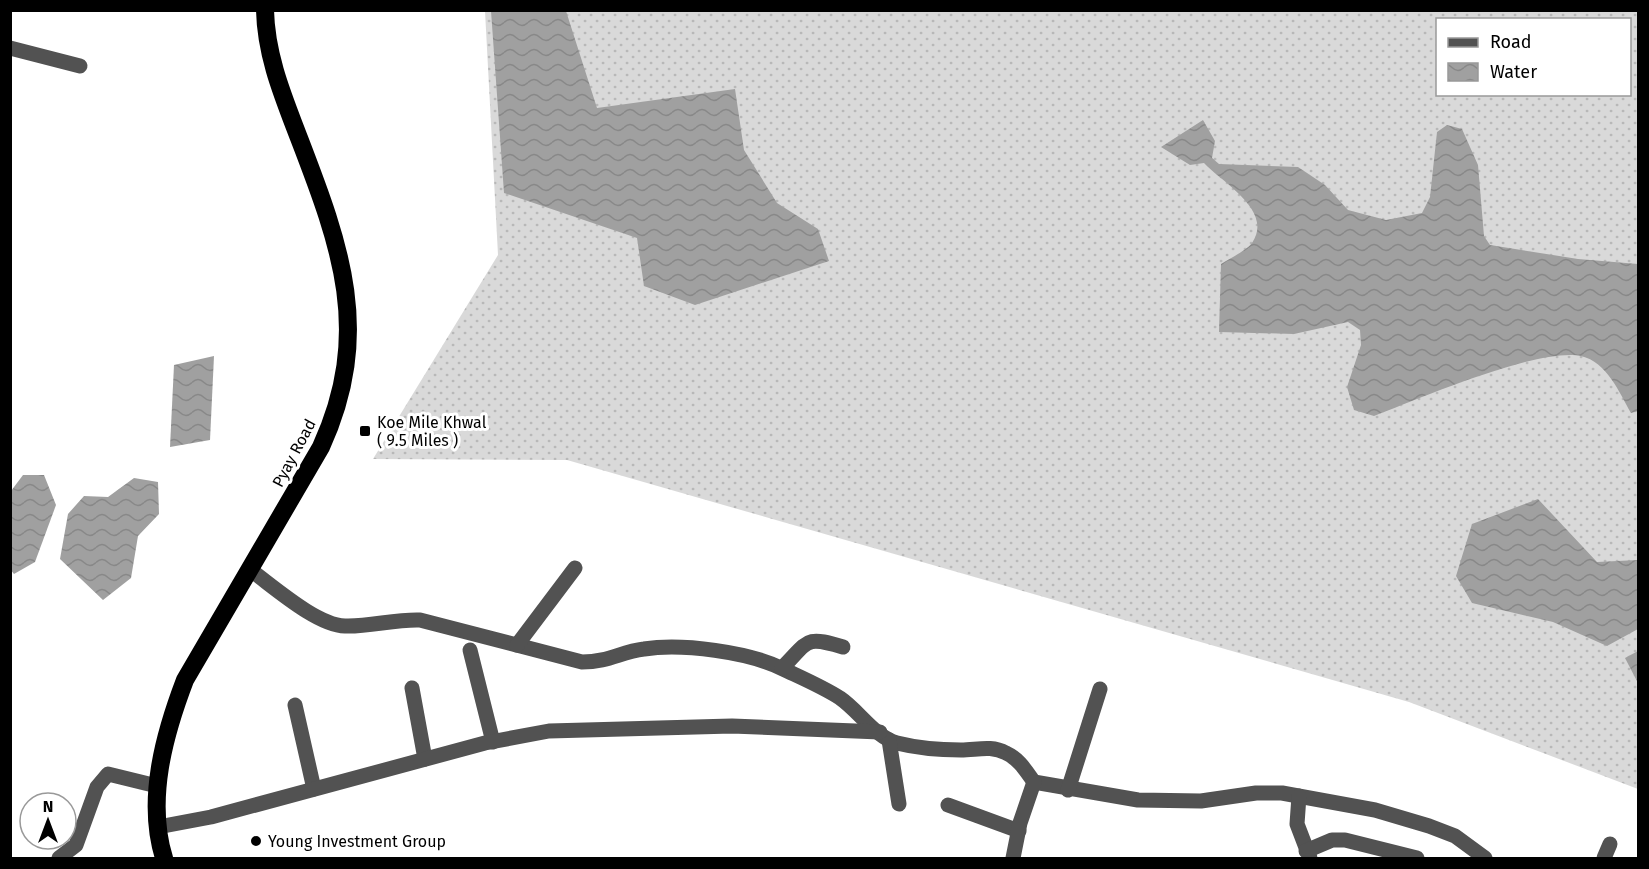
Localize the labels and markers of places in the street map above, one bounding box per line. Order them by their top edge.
place label: Koe Mile Khwal ( 9.5 Miles ) [377,413,487,450]
marker: Koe Mile Khwal ( 9.5 Miles ) [358,424,372,438]
place label: Young Investment Group [268,832,446,851]
marker: Young Investment Group [249,834,263,848]

